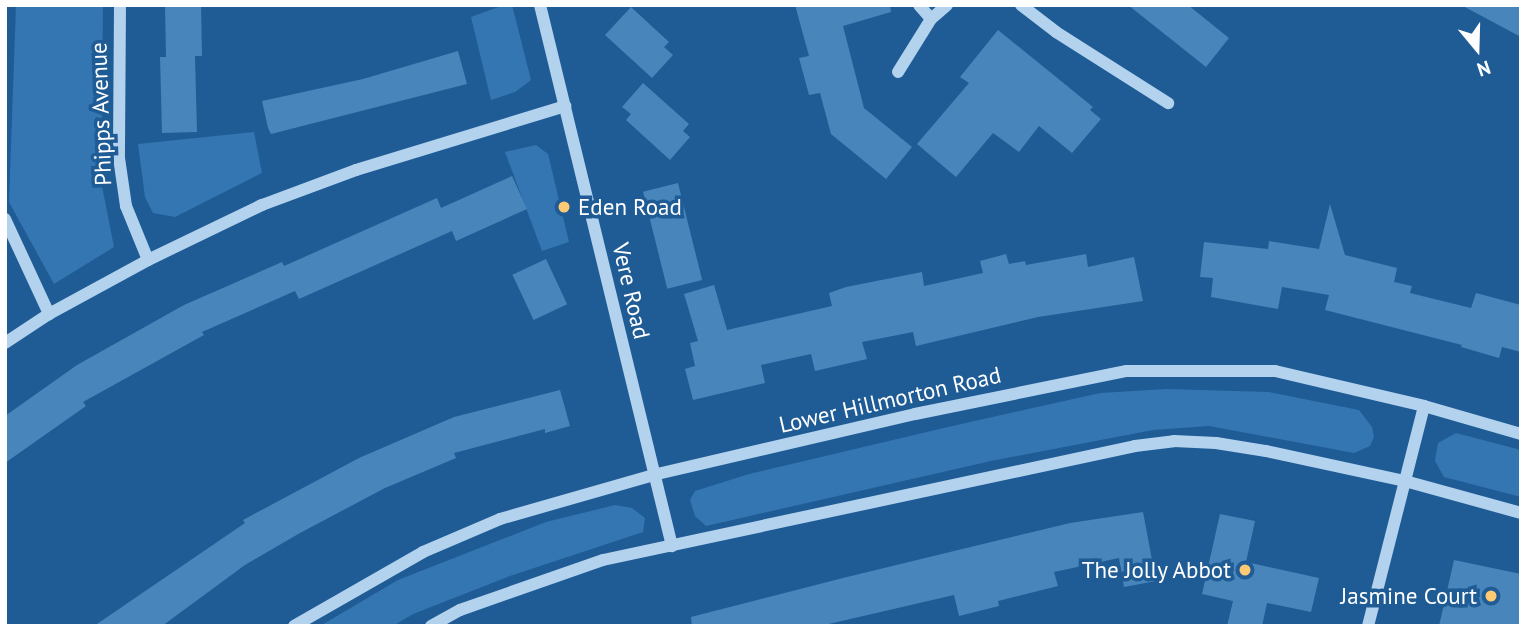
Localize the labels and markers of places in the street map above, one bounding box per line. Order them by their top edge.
place label: Eden Road [578,193,682,221]
marker: Eden Road [556,199,572,215]
place label: The Jolly Abbot [1080,556,1231,584]
marker: The Jolly Abbot [1237,562,1253,578]
place label: Jasmine Court [1341,582,1477,610]
marker: Jasmine Court [1483,588,1499,604]

